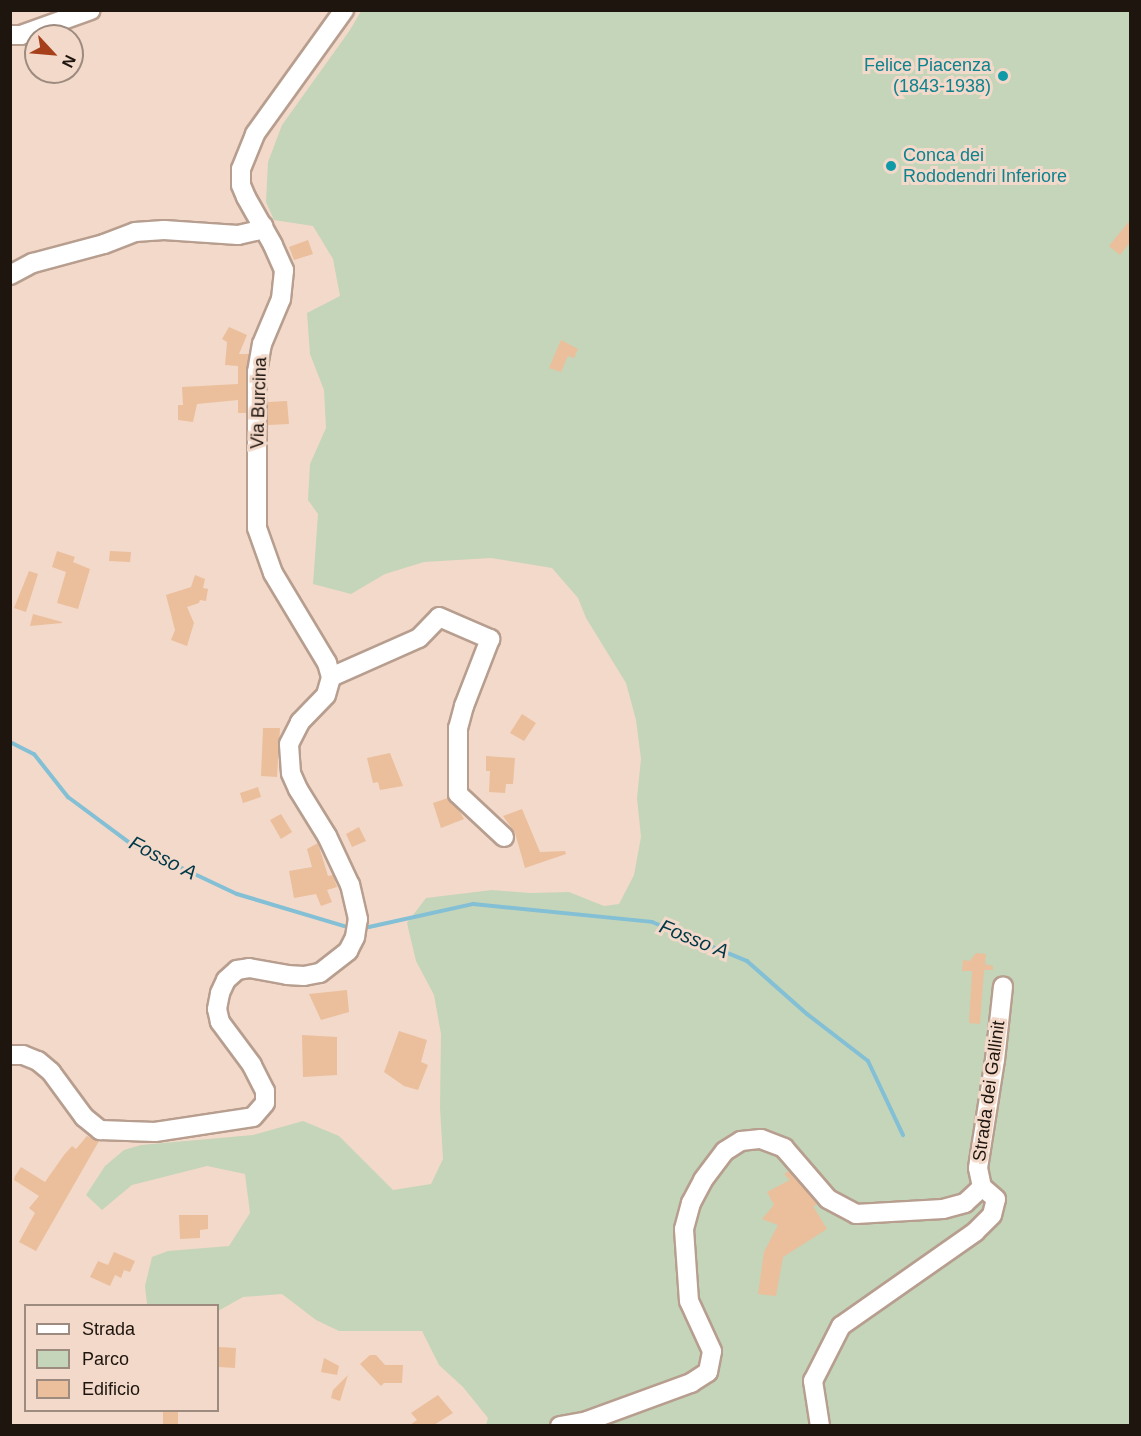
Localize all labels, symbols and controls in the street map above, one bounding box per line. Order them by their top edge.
north arrow [24,24,84,84]
text: N [59,52,79,70]
place label: Felice Piacenza (1843-1938) [864,55,991,98]
marker: Felice Piacenza (1843-1938) [996,69,1010,83]
place label: Conca dei Rododendri Inferiore [903,145,1067,188]
marker: Conca dei Rododendri Inferiore [884,159,898,173]
street label: Via Burcina [247,357,271,449]
water label: Fosso A [125,831,201,885]
water label: Fosso A [655,914,733,964]
street label: Strada dei Gallinit [968,1019,1010,1163]
legend [24,1304,219,1412]
text: Strada [82,1319,135,1339]
text: Parco [82,1349,129,1369]
text: Edificio [82,1379,140,1399]

